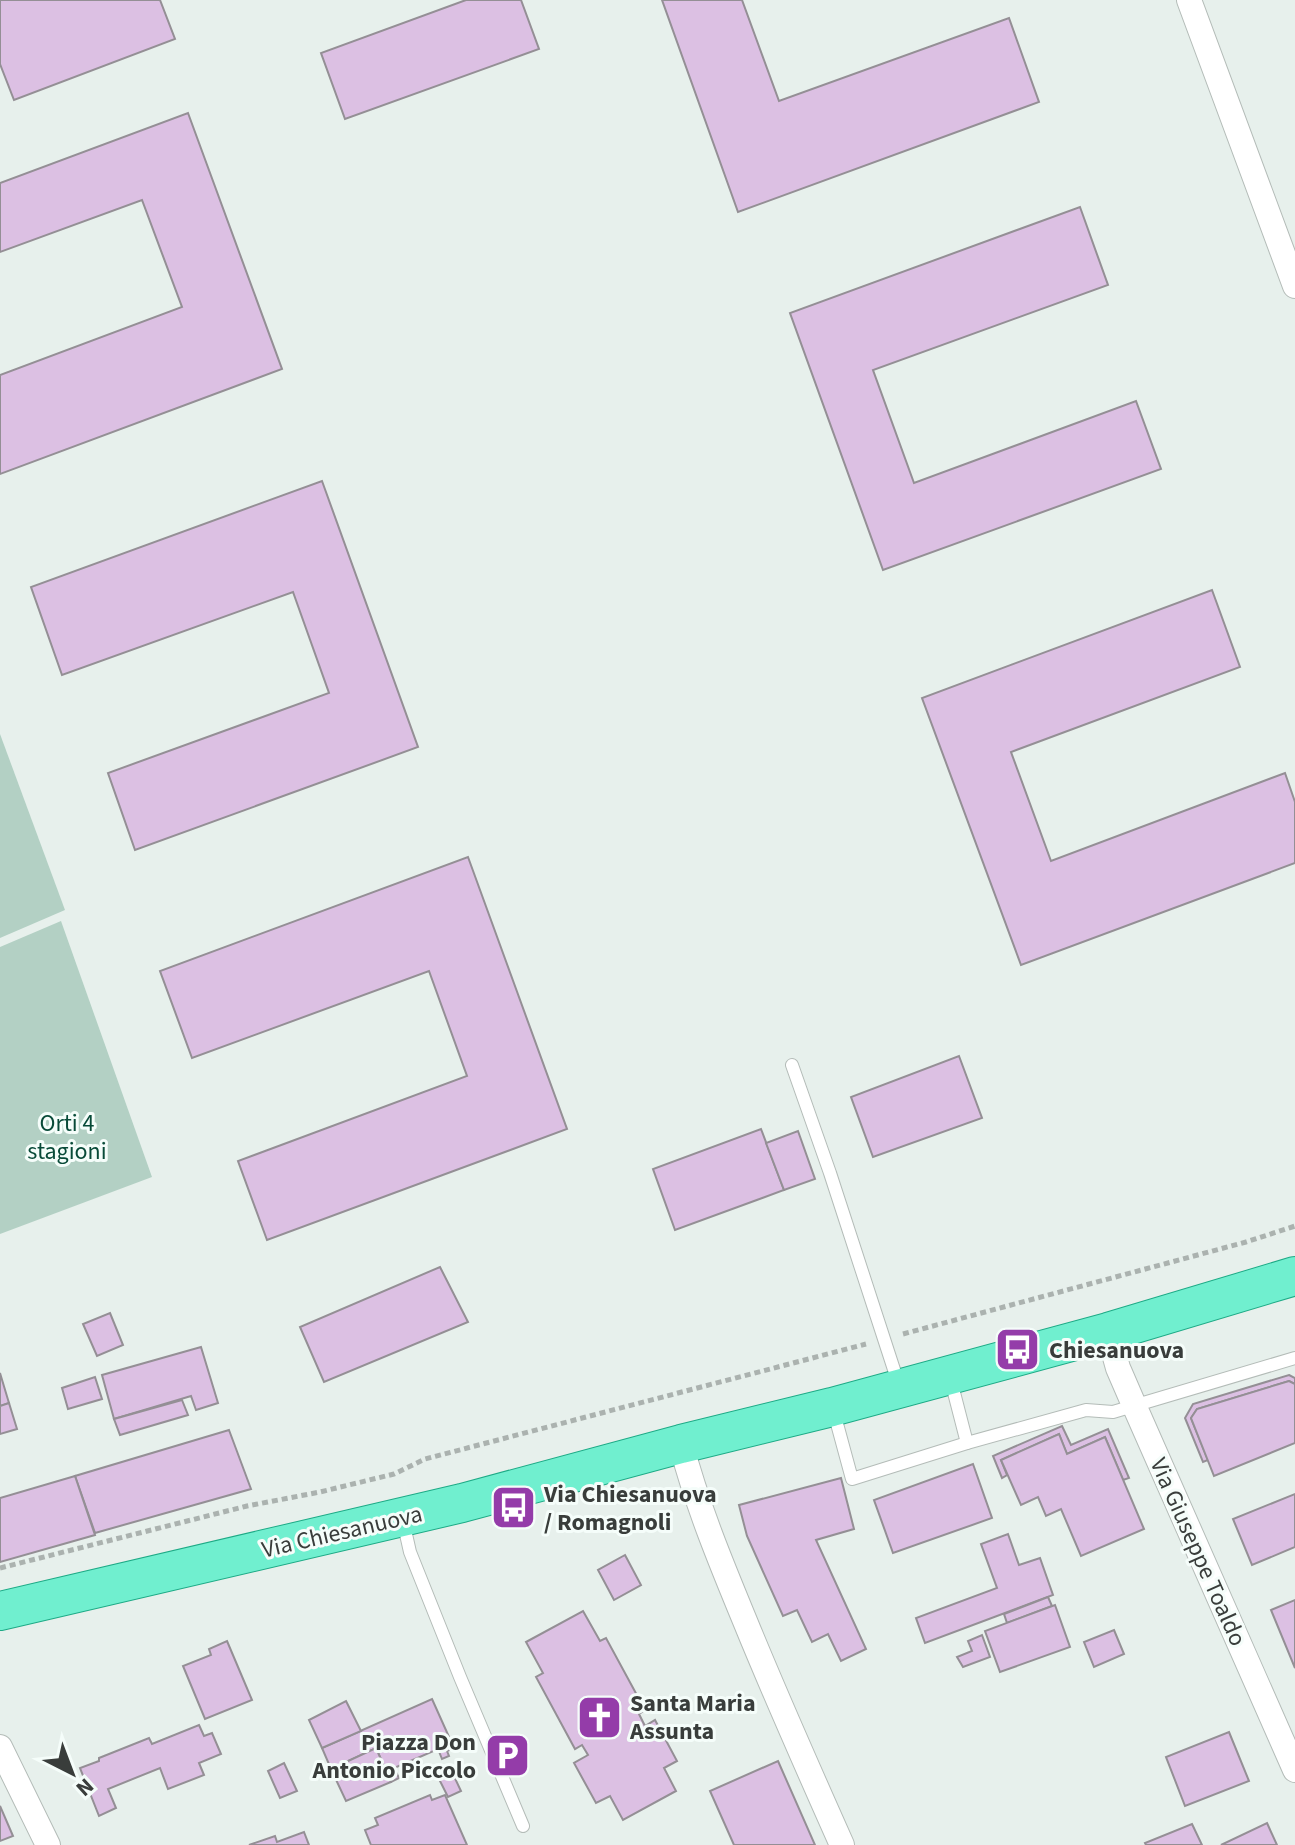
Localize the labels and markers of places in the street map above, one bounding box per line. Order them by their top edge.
bus stop icon: Chiesanuova [994,1326,1042,1374]
place label: Chiesanuova [1049,1333,1184,1368]
place label: Via Chiesanuova / Romagnoli [543,1477,717,1540]
bus stop icon: Via Chiesanuova / Romagnoli [489,1484,537,1532]
place label: Santa Maria Assunta [629,1686,756,1749]
church icon: Santa Maria Assunta [575,1693,623,1741]
place label: Piazza Don Antonio Piccolo [311,1725,476,1788]
parking icon: Piazza Don Antonio Piccolo [483,1732,531,1780]

